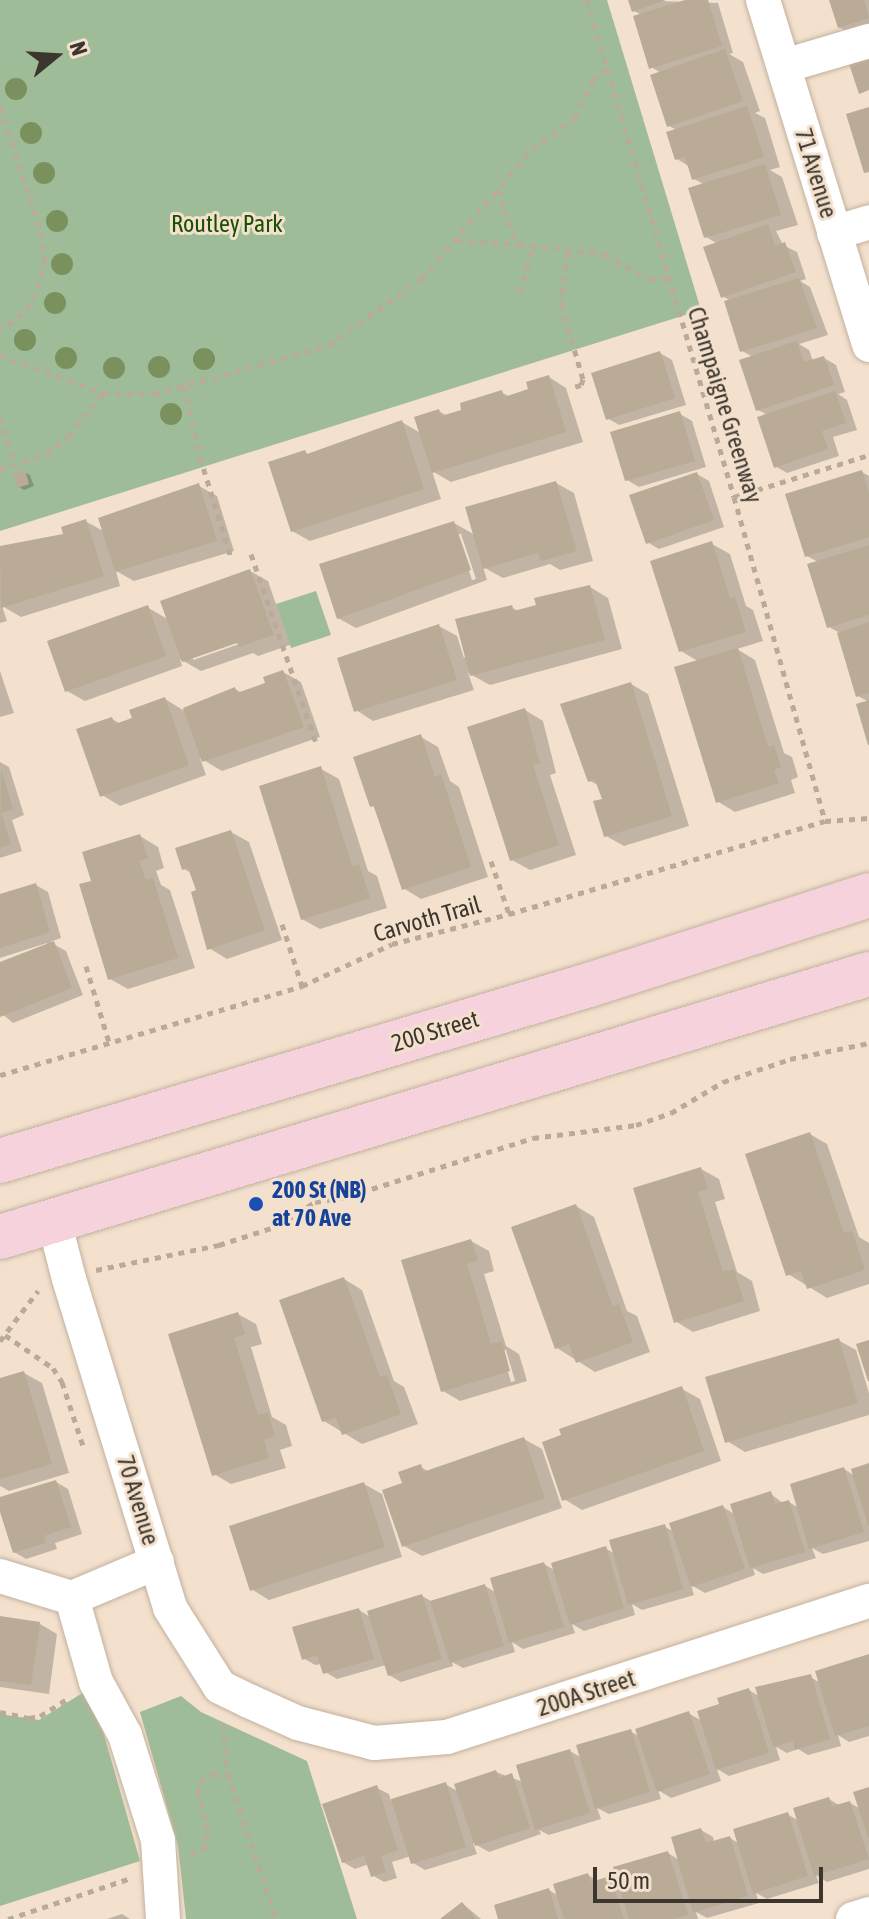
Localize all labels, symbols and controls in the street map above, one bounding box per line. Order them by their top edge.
north arrow [16,16,96,96]
text: N [64,38,93,59]
street label: 71 Avenue [789,125,843,221]
park label: Routley Park [171,210,283,238]
street label: Champaigne Greenway [682,304,768,506]
street label: Carvoth Trail [370,890,484,948]
street label: 200 Street [388,1004,482,1058]
place label: 200 St (NB) at 70 Ave [272,1176,366,1232]
marker: 200 St (NB) at 70 Ave [247,1195,265,1213]
street label: 70 Avenue [111,1452,165,1548]
street label: 200A Street [533,1664,639,1722]
scale bar [597,1851,827,1901]
text: 50 m [607,1867,650,1894]

